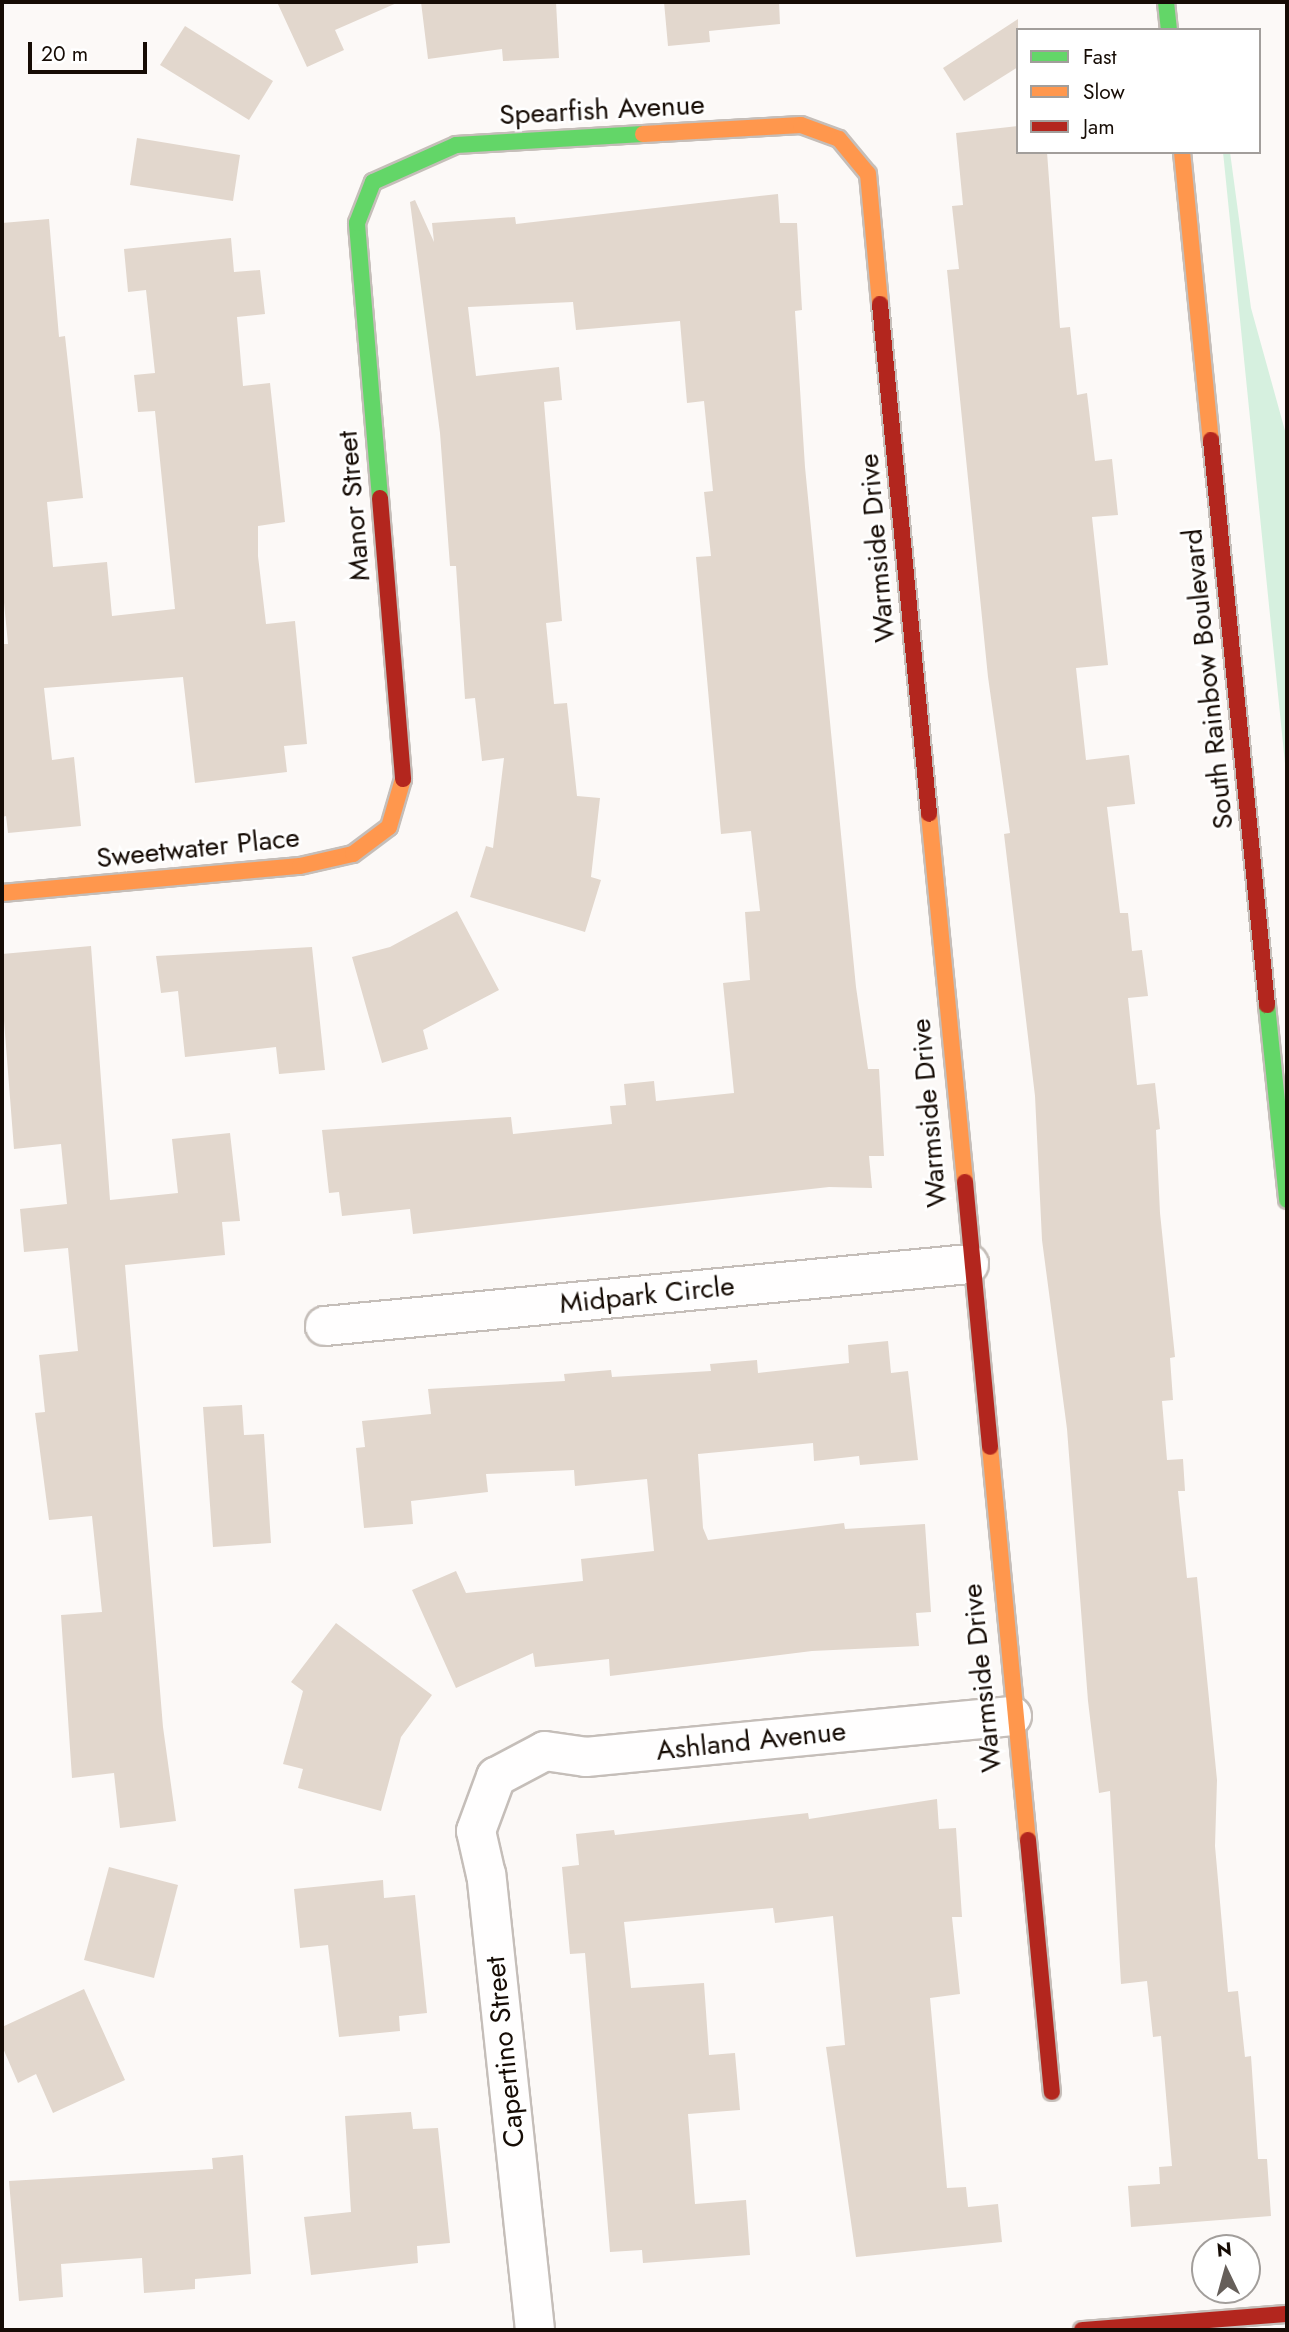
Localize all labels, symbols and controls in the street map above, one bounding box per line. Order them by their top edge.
scale bar [32,28,150,72]
legend [1016,28,1261,154]
text: 20 m [41,39,88,69]
text: Fast [1083,42,1116,72]
text: Slow [1083,77,1125,107]
street label: Spearfish Avenue [498,88,706,132]
text: Jam [1083,112,1115,142]
street label: Manor Street [331,429,377,583]
street label: Warmside Drive [852,452,902,644]
street label: South Rainbow Boulevard [1176,527,1240,831]
street label: Sweetwater Place [95,821,301,875]
street label: Warmside Drive [904,1017,954,1209]
street label: Midpark Circle [558,1269,736,1321]
street label: Warmside Drive [955,1582,1009,1774]
street label: Ashland Avenue [654,1714,848,1768]
street label: Capertino Street [478,1955,532,2149]
north arrow [1191,2234,1261,2304]
text: N [1216,2235,1233,2264]

